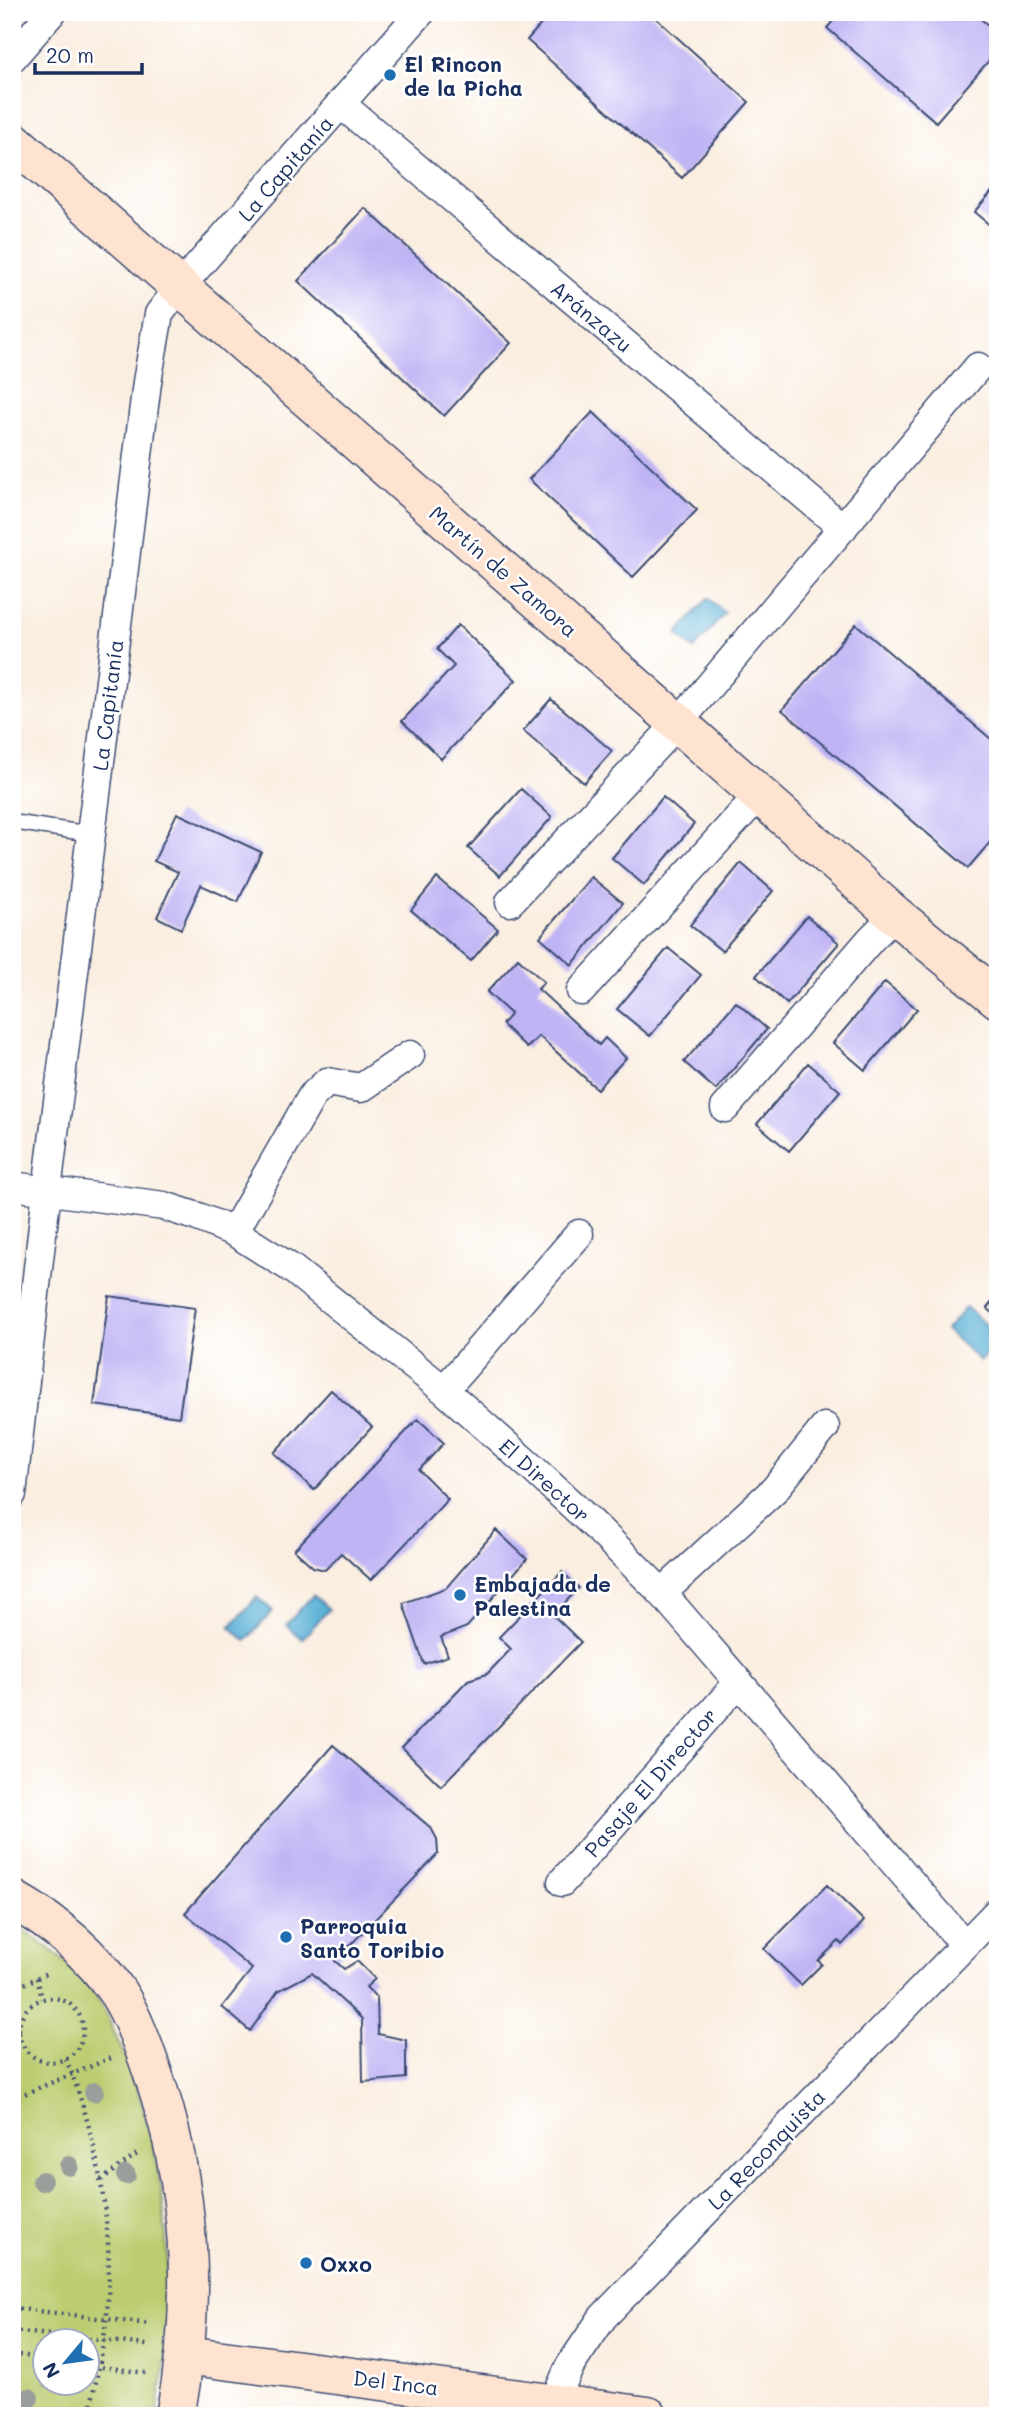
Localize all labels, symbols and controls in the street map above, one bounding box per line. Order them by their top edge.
scale bar [35,32,142,76]
text: 20 m [46,41,94,68]
place label: El Rincon de la Picha [404,50,523,101]
marker: El Rincon de la Picha [382,67,398,83]
street label: La Capitanía [232,109,338,227]
street label: Aránzazu [546,274,638,358]
street label: Martín de Zamora [424,499,584,643]
street label: La Capitanía [86,638,128,772]
street label: El Director [494,1432,596,1528]
place label: Embajada de Palestina [474,1570,611,1621]
marker: Embajada de Palestina [452,1587,468,1603]
street label: Pasaje El Director [578,1702,722,1862]
place label: Parroquia Santo Toribio [300,1912,444,1963]
marker: Parroquia Santo Toribio [278,1929,294,1945]
street label: La Reconquista [702,2083,830,2215]
place label: Oxxo [320,2250,372,2277]
marker: Oxxo [298,2255,314,2271]
north arrow [32,2326,102,2396]
text: N [36,2358,65,2383]
street label: Del Inca [352,2363,440,2401]

